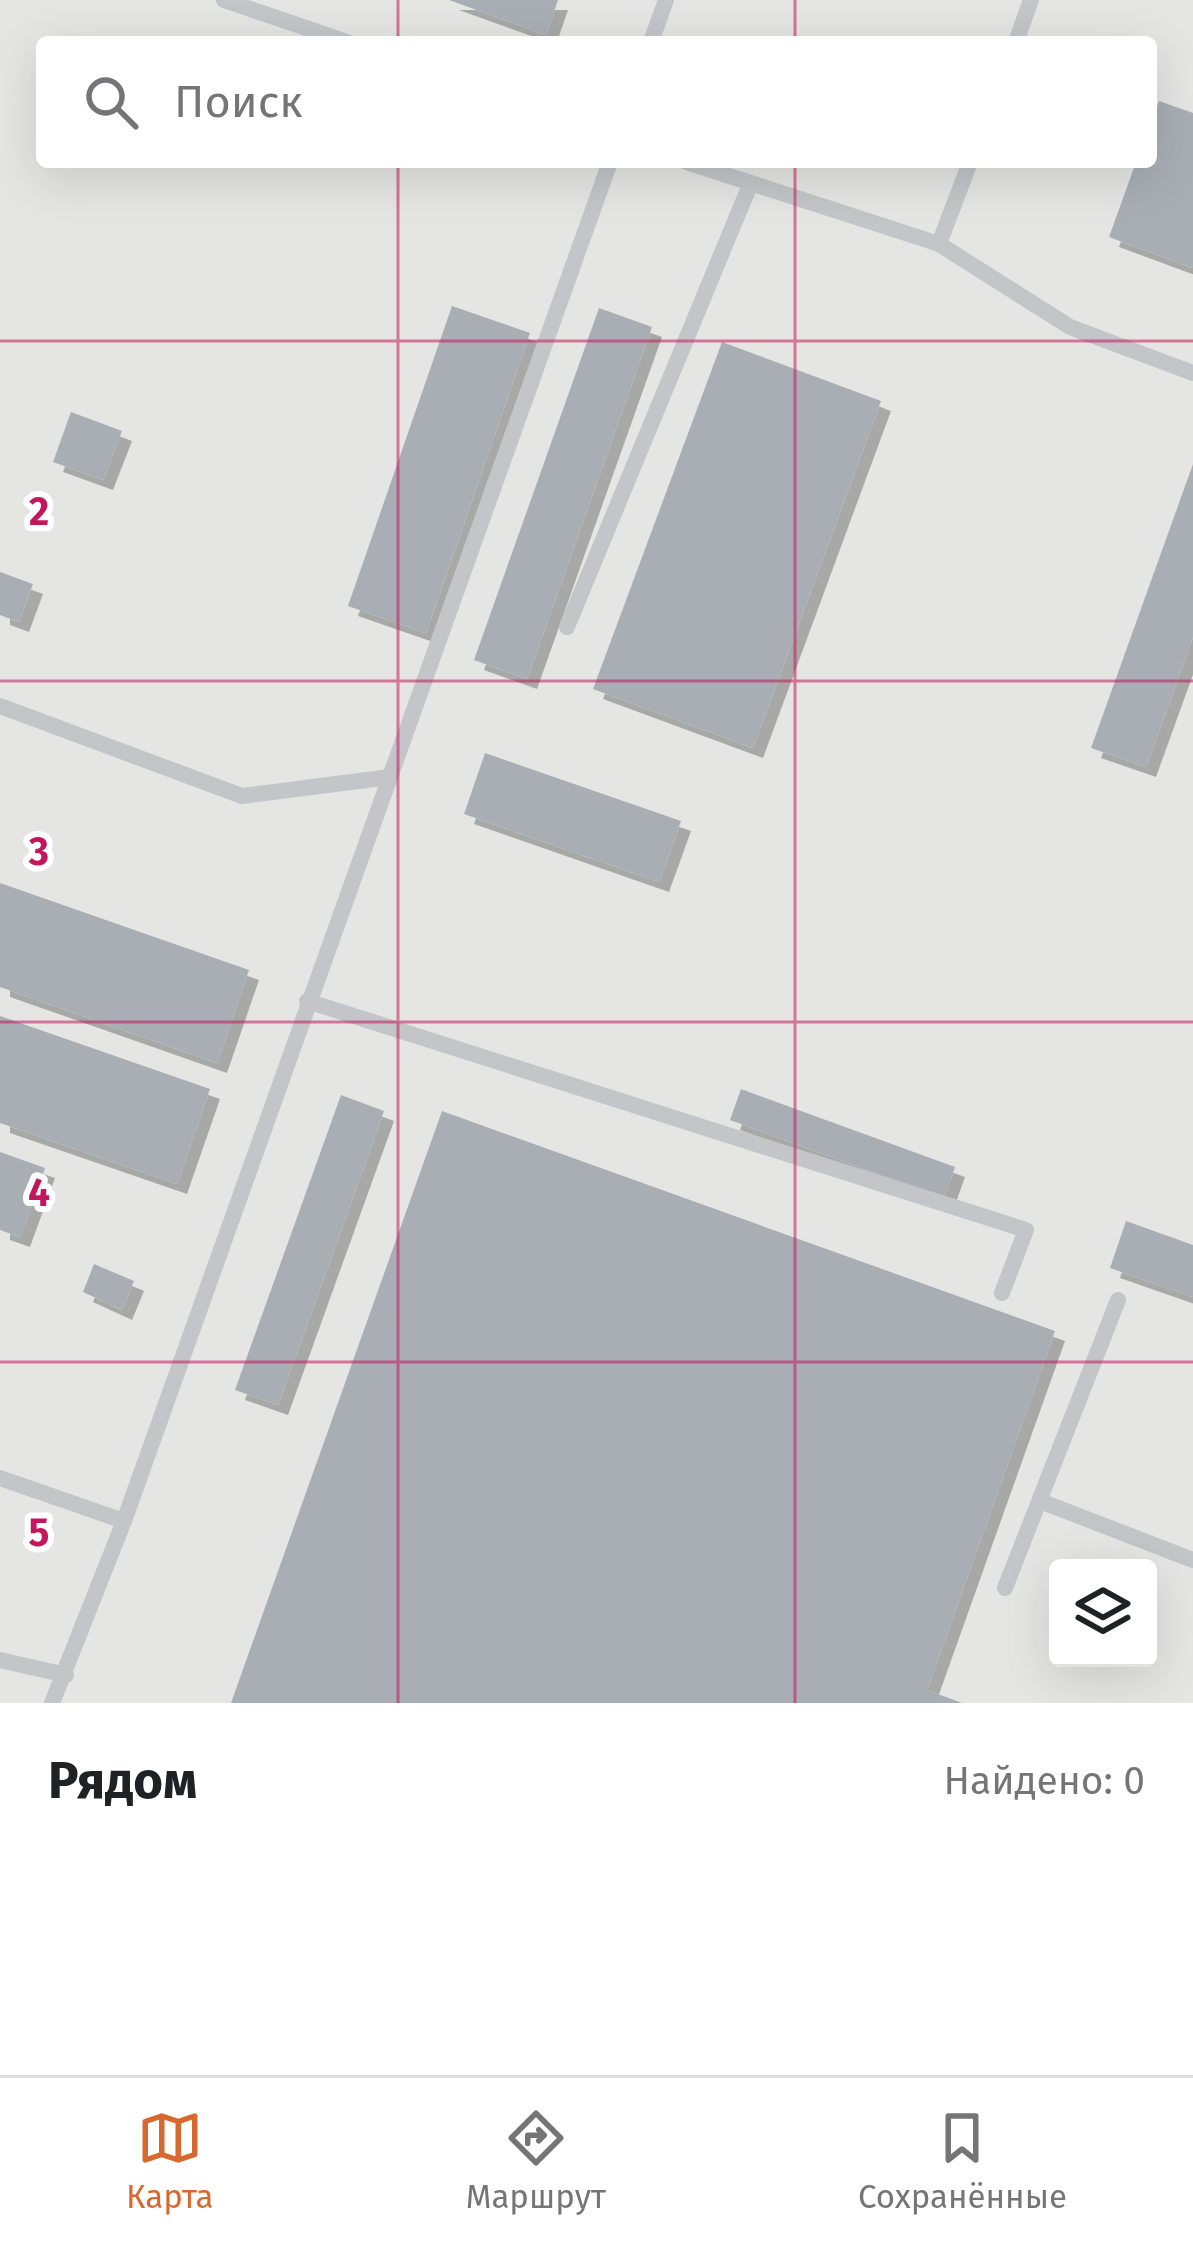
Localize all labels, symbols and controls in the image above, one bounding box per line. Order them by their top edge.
search box [36,36,1157,168]
icon: search [78,69,144,135]
text: Поиск [174,75,303,129]
text: 2 [29,489,49,535]
text: 3 [28,829,49,875]
text: 4 [28,1170,50,1216]
text: 5 [29,1510,49,1556]
map controls [1049,1559,1157,1667]
button: layers [1049,1559,1157,1667]
text: Рядом [48,1750,197,1812]
text: Найдено: 0 [944,1758,1145,1804]
tab: Карта [126,2105,214,2217]
tab: Маршрут [466,2105,606,2217]
tab: Сохранённые [858,2105,1067,2217]

